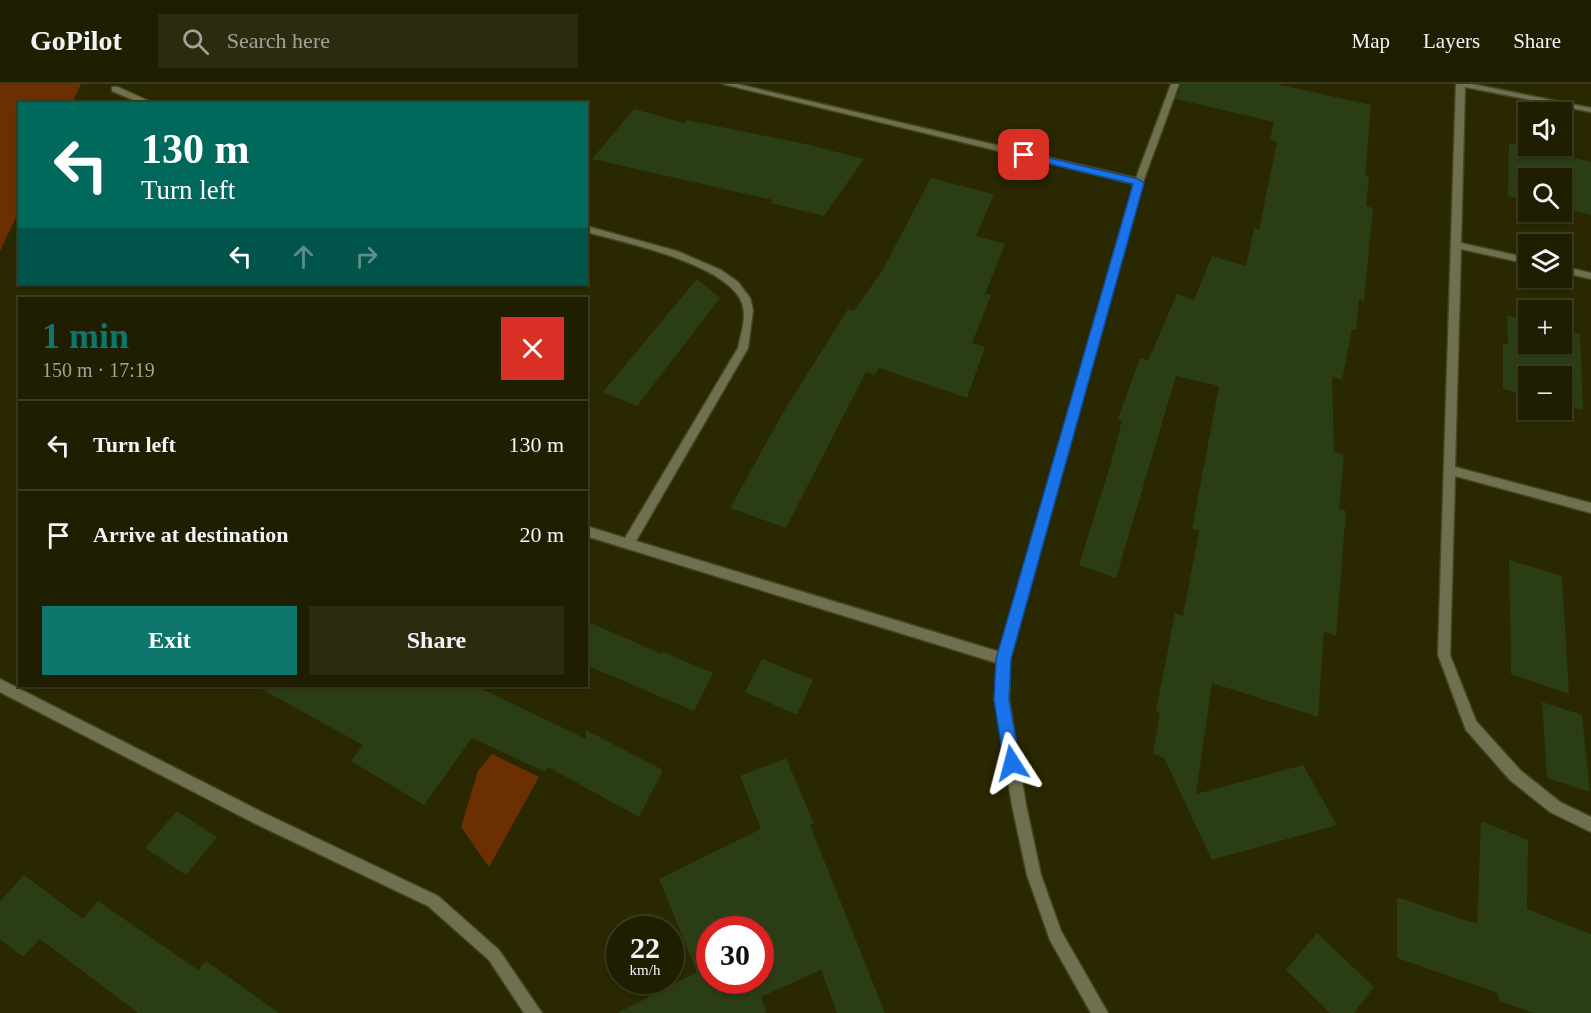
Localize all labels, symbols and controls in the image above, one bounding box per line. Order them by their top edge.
search box [158,14,578,68]
text: GoPilot [30,25,122,56]
icon: search [179,25,212,58]
text: Search here [227,28,330,53]
text: Map [1352,29,1390,53]
text: Layers [1423,29,1480,53]
text: Share [1513,29,1561,53]
map controls [1518,102,1572,420]
button: sound [1518,102,1572,156]
icon: left [42,126,120,204]
text: 130 m [141,126,250,172]
pin [998,129,1049,180]
icon: arrive [1007,138,1040,171]
button: search [1518,168,1572,222]
text: Turn left [141,175,235,205]
button: layers [1518,234,1572,288]
icon: left [224,240,257,273]
icon: ahead [287,240,320,273]
icon: right [350,240,383,273]
button: + [1518,300,1572,354]
text: 1 min [42,316,129,356]
button: close [501,317,564,380]
text: 150 m · 17:19 [42,359,155,381]
button: − [1518,366,1572,420]
icon: left [42,429,75,462]
text: Turn left [93,432,176,457]
text: 130 m [508,432,564,457]
icon: arrive [42,519,75,552]
text: Arrive at destination [93,522,289,547]
text: 20 m [519,522,564,547]
button: Exit [42,606,297,675]
button: Share [309,606,564,675]
position arrow [980,731,1044,795]
speed limit sign: 30 [696,916,774,994]
text: 22 [630,931,660,964]
text: km/h [630,962,660,978]

